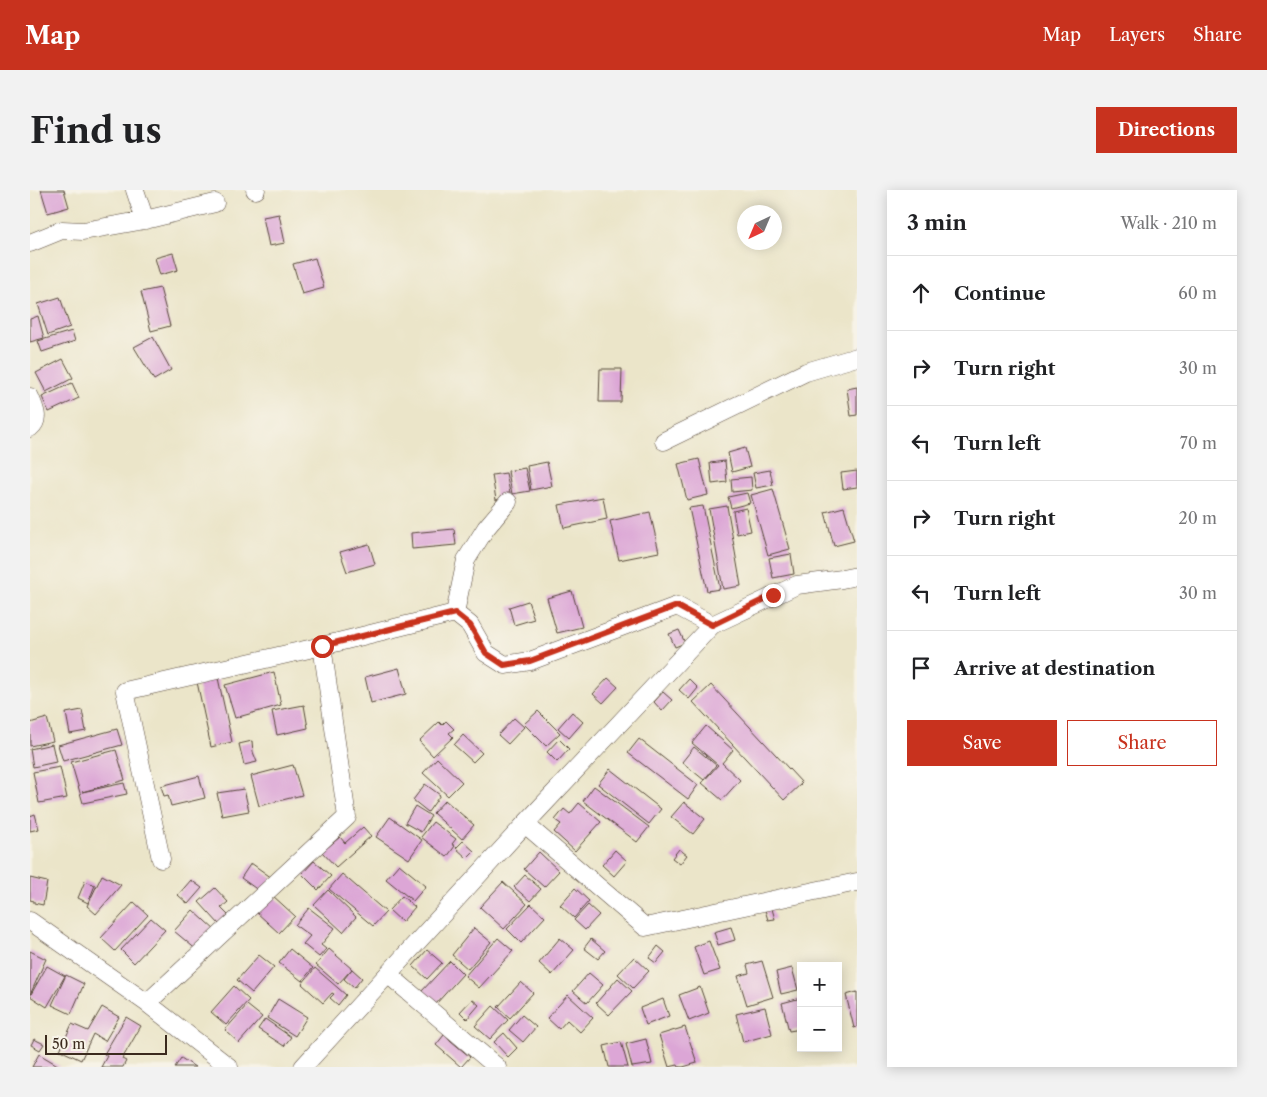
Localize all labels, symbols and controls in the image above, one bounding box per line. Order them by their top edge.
text: Map [25,21,80,50]
text: Map [1043,24,1081,46]
text: Layers [1109,24,1165,46]
text: Share [1193,24,1242,46]
button: Directions [1096,107,1237,153]
text: Find us [30,109,162,152]
north arrow [737,205,782,250]
text: 3 min [907,210,967,235]
text: Walk · 210 m [1121,213,1217,233]
icon: ahead [907,279,935,307]
text: Continue [954,282,1046,305]
text: 60 m [1178,283,1217,303]
icon: right [907,354,935,382]
text: Turn right [954,357,1055,380]
text: 30 m [1179,358,1217,378]
icon: left [907,429,935,457]
text: Turn left [954,432,1041,455]
text: 70 m [1180,433,1217,453]
icon: right [907,504,935,532]
text: Turn right [954,507,1055,530]
text: 20 m [1178,508,1217,528]
icon: left [907,579,935,607]
text: Turn left [954,582,1041,605]
text: 30 m [1179,583,1217,603]
route end [762,584,785,607]
route start [311,635,334,658]
icon: arrive [907,654,935,682]
text: Arrive at destination [954,657,1155,680]
button: Save [907,720,1057,766]
button: Share [1067,720,1217,766]
map controls [797,962,842,1052]
button: + [797,962,842,1007]
button: − [797,1007,842,1052]
scale bar [45,1032,168,1055]
text: 50 m [52,1035,85,1053]

